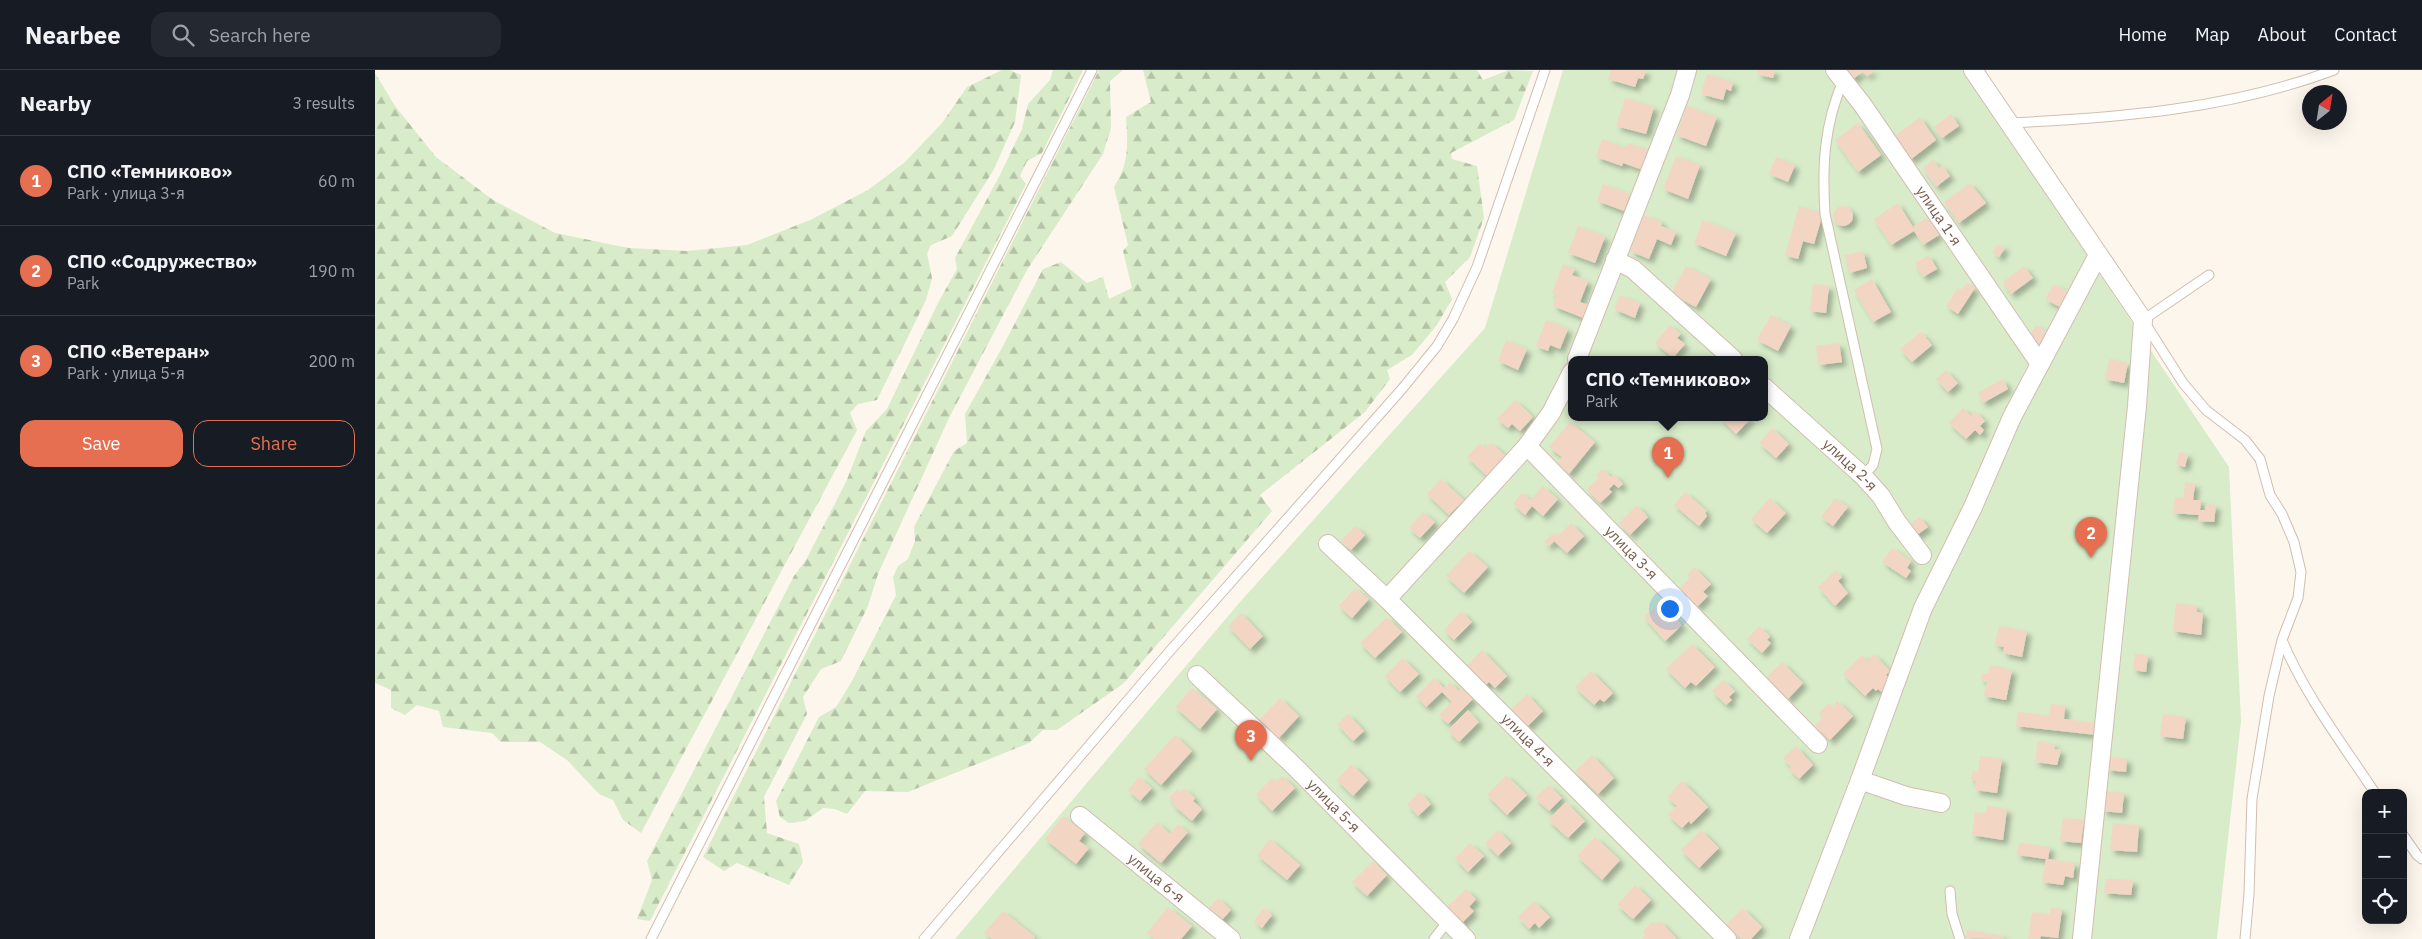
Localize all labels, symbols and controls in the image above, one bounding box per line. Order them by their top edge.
search box [151,12,501,57]
text: Nearbee [25,19,121,51]
icon: search [169,21,197,49]
text: Search here [209,23,311,47]
text: Home [2119,23,2167,46]
text: Map [2195,23,2230,46]
text: About [2258,23,2306,46]
text: Contact [2334,23,2397,46]
north arrow [2302,85,2347,130]
text: Nearby [20,89,91,117]
text: 3 results [292,93,355,113]
text: СПО «Темниково» [67,159,232,183]
text: 1 [31,171,41,191]
text: 60 m [318,171,355,191]
street label: улица 1-я [1912,182,1966,249]
text: Park · улица 3-я [67,183,185,203]
text: СПО «Содружество» [67,249,257,273]
text: 2 [31,261,41,281]
text: 190 m [308,261,355,281]
text: Park [67,273,99,293]
text: СПО «Ветеран» [67,339,209,363]
text: 3 [31,351,41,371]
text: 200 m [308,351,355,371]
popup [1568,356,1768,421]
text: Park · улица 5-я [67,363,185,383]
text: СПО «Темниково» [1585,367,1751,391]
text: Park [1585,391,1618,411]
button: Save [20,420,183,467]
button: Share [193,420,355,467]
street label: улица 2-я [1819,434,1882,495]
pin: 1 [1652,437,1684,478]
pin: 2 [2075,517,2107,558]
street label: улица 3-я [1601,521,1662,583]
your location [1657,596,1683,622]
street label: улица 4-я [1497,709,1559,770]
pin: 3 [1235,720,1267,761]
street label: улица 5-я [1303,774,1365,836]
map controls [2362,789,2407,924]
button: + [2362,789,2407,834]
button: − [2362,834,2407,879]
street label: улица 6-я [1124,849,1189,906]
button: locate [2362,879,2407,924]

